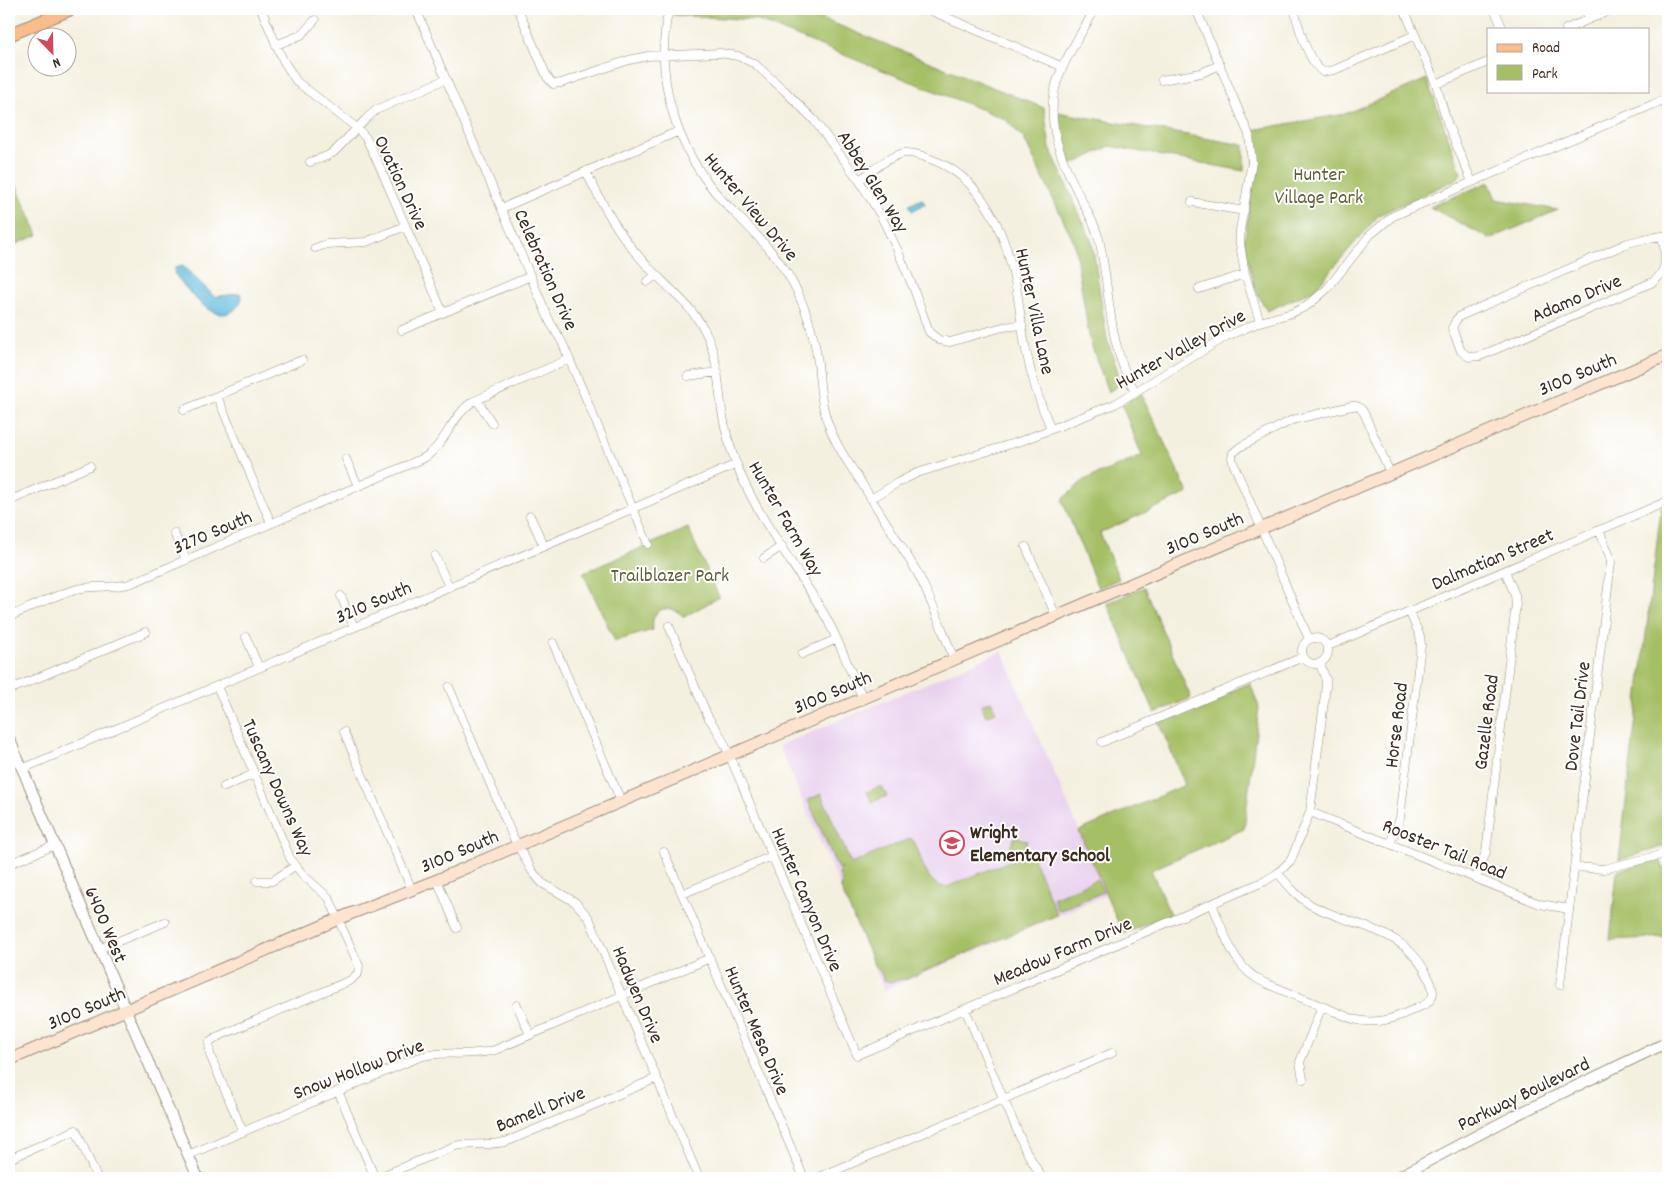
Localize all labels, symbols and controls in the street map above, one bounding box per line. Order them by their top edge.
north arrow [28,28,78,78]
legend [1487,28,1650,92]
text: Road [1532,38,1560,60]
text: N [49,52,63,73]
text: Park [1532,64,1558,86]
street label: Abbey Glen Way [829,126,915,240]
street label: Ovation Drive [365,131,434,235]
street label: Hunter View Drive [696,147,804,269]
park label: Hunter Village Park [1275,162,1363,213]
street label: Celebration Drive [505,205,584,335]
street label: Hunter Villa Lane [1006,246,1060,378]
street label: Adamo Drive [1528,268,1627,331]
street label: Hunter Valley Drive [1111,303,1252,398]
street label: 3100 South [1535,347,1622,405]
street label: Hunter Farm Way [740,457,829,583]
street label: 3270 South [169,505,257,563]
street label: 3100 South [1162,506,1249,564]
street label: Dalmatian Street [1428,522,1559,599]
park label: Trailblazer Park [611,563,729,591]
street label: 3210 South [332,575,417,632]
street label: Dove Tail Drive [1558,660,1600,773]
street label: 3100 South [790,665,877,723]
street label: Gazelle Road [1468,673,1508,772]
street label: Horse Road [1379,681,1417,770]
street label: Tuscany Downs Way [233,715,319,862]
street label: Rooster Tail Road [1377,813,1510,888]
place label: Wright Elementary School [970,820,1110,871]
street label: 3100 South [417,824,504,882]
street label: Hunter Canyon Drive [762,824,848,977]
school or university icon: Wright Elementary School [939,830,965,856]
street label: 6400 West [76,883,133,968]
street label: Meadow Farm Drive [989,911,1137,995]
street label: Hadwen Drive [603,942,669,1048]
street label: Hunter Mesa Drive [715,962,795,1100]
street label: 3100 South [44,981,131,1039]
street label: Snow Hollow Drive [290,1033,429,1109]
street label: Parkway Boulevard [1453,1052,1595,1140]
street label: Bamell Drive [492,1080,590,1141]

